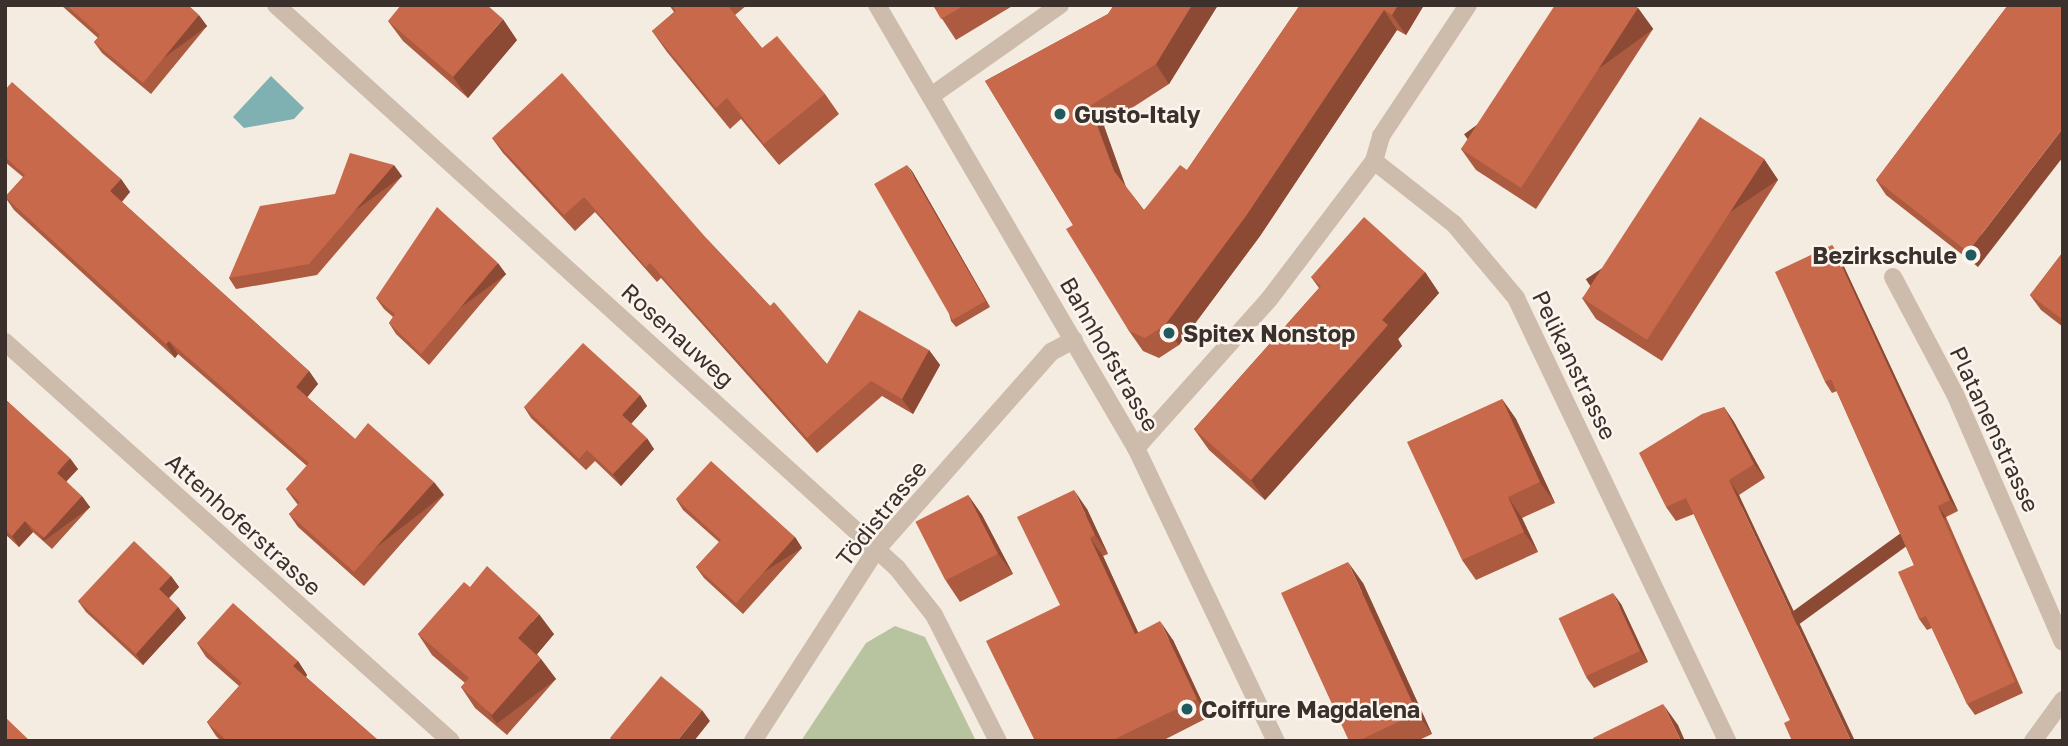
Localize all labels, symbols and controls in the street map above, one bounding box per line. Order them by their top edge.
place label: Gusto-Italy [1074,100,1200,128]
marker: Gusto-Italy [1052,106,1068,122]
place label: Bezirkschule [1812,241,1957,269]
marker: Bezirkschule [1963,247,1979,263]
street label: Bahnhofstrasse [1055,272,1165,436]
street label: Rosenauweg [616,277,740,393]
street label: Pelikanstrasse [1527,286,1623,444]
place label: Spitex Nonstop [1183,319,1355,347]
marker: Spitex Nonstop [1161,325,1177,341]
street label: Platanenstrasse [1944,342,2046,516]
street label: Attenhoferstrasse [161,447,327,601]
street label: Tödistrasse [830,455,932,571]
place label: Coiffure Magdalena [1201,695,1420,723]
marker: Coiffure Magdalena [1179,701,1195,717]

